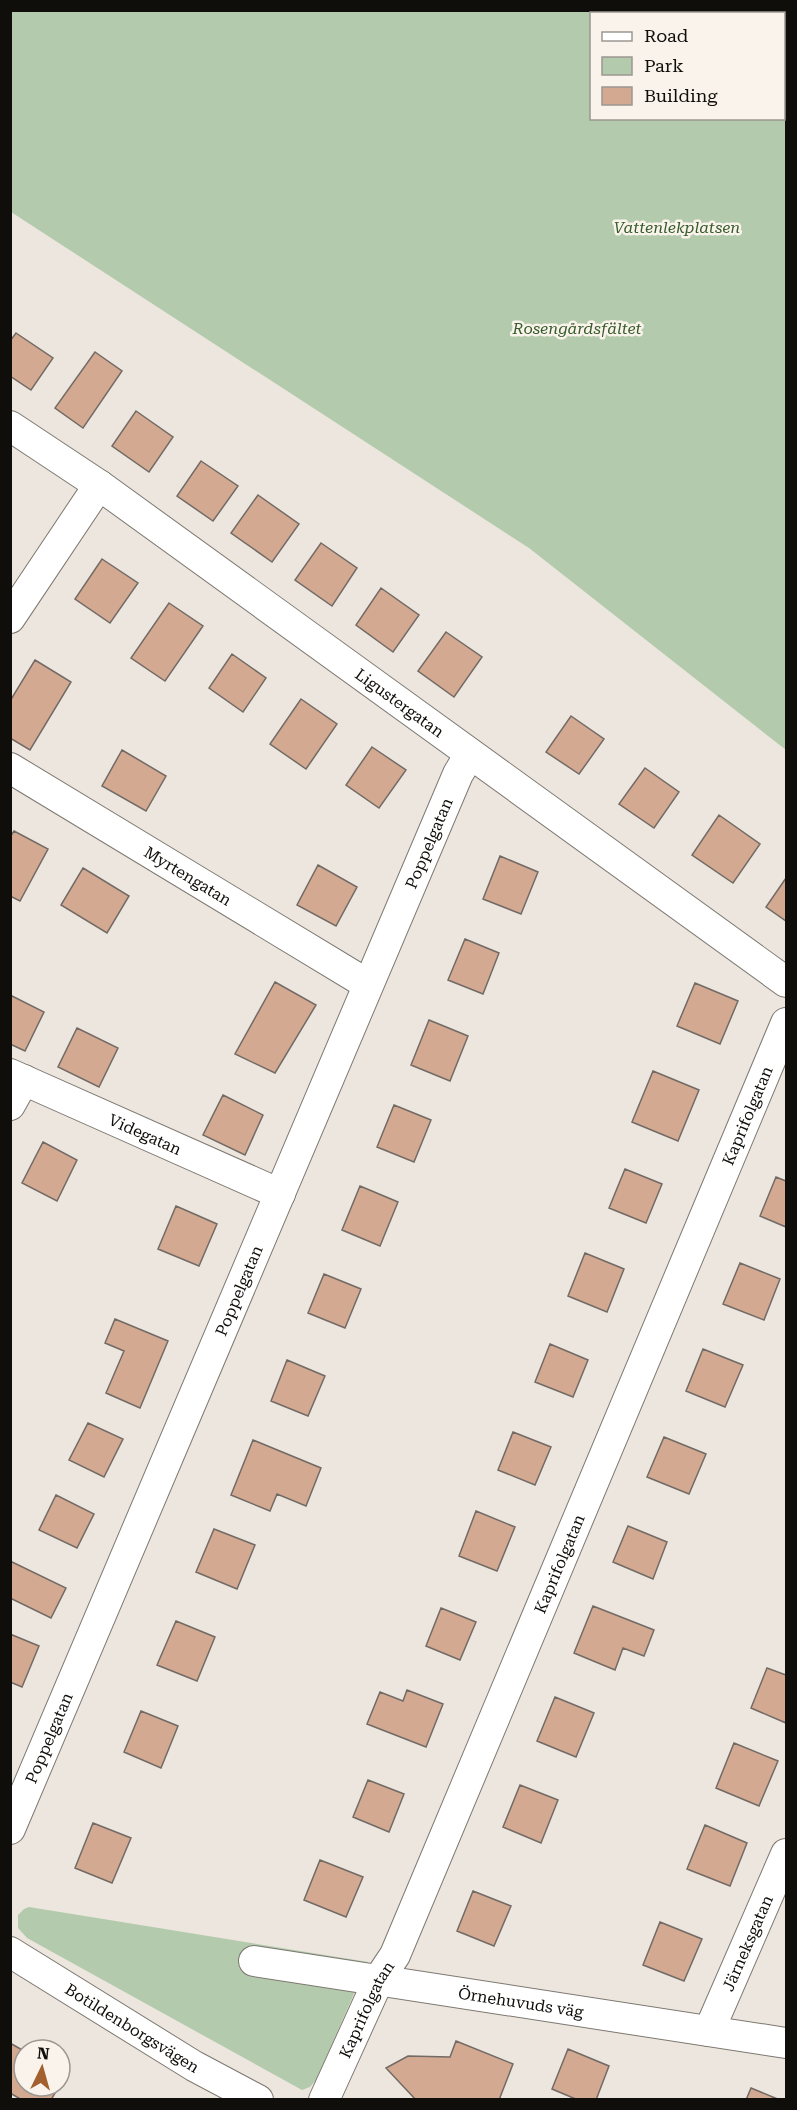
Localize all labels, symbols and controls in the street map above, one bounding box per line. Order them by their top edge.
legend [590,12,785,120]
text: Road [644,25,689,46]
text: Park [644,55,684,76]
text: Building [644,85,718,106]
park label: Vattenlekplatsen [614,218,740,237]
park label: Rosengårdsfältet [512,319,642,338]
street label: Ligustergatan [351,665,448,741]
street label: Poppelgatan [401,795,457,892]
street label: Myrtengatan [141,842,235,910]
street label: Kaprifolgatan [718,1064,777,1168]
street label: Videgatan [106,1110,184,1159]
street label: Poppelgatan [211,1243,267,1339]
street label: Kaprifolgatan [530,1512,589,1616]
street label: Poppelgatan [22,1690,77,1786]
street label: Järneksgatan [719,1892,777,1994]
street label: Kaprifolgatan [335,1957,398,2061]
street label: Botildenborgsvägen [62,1980,203,2077]
street label: Örnehuvuds väg [457,1984,586,2022]
north arrow [12,2038,72,2098]
text: N [36,2044,50,2064]

